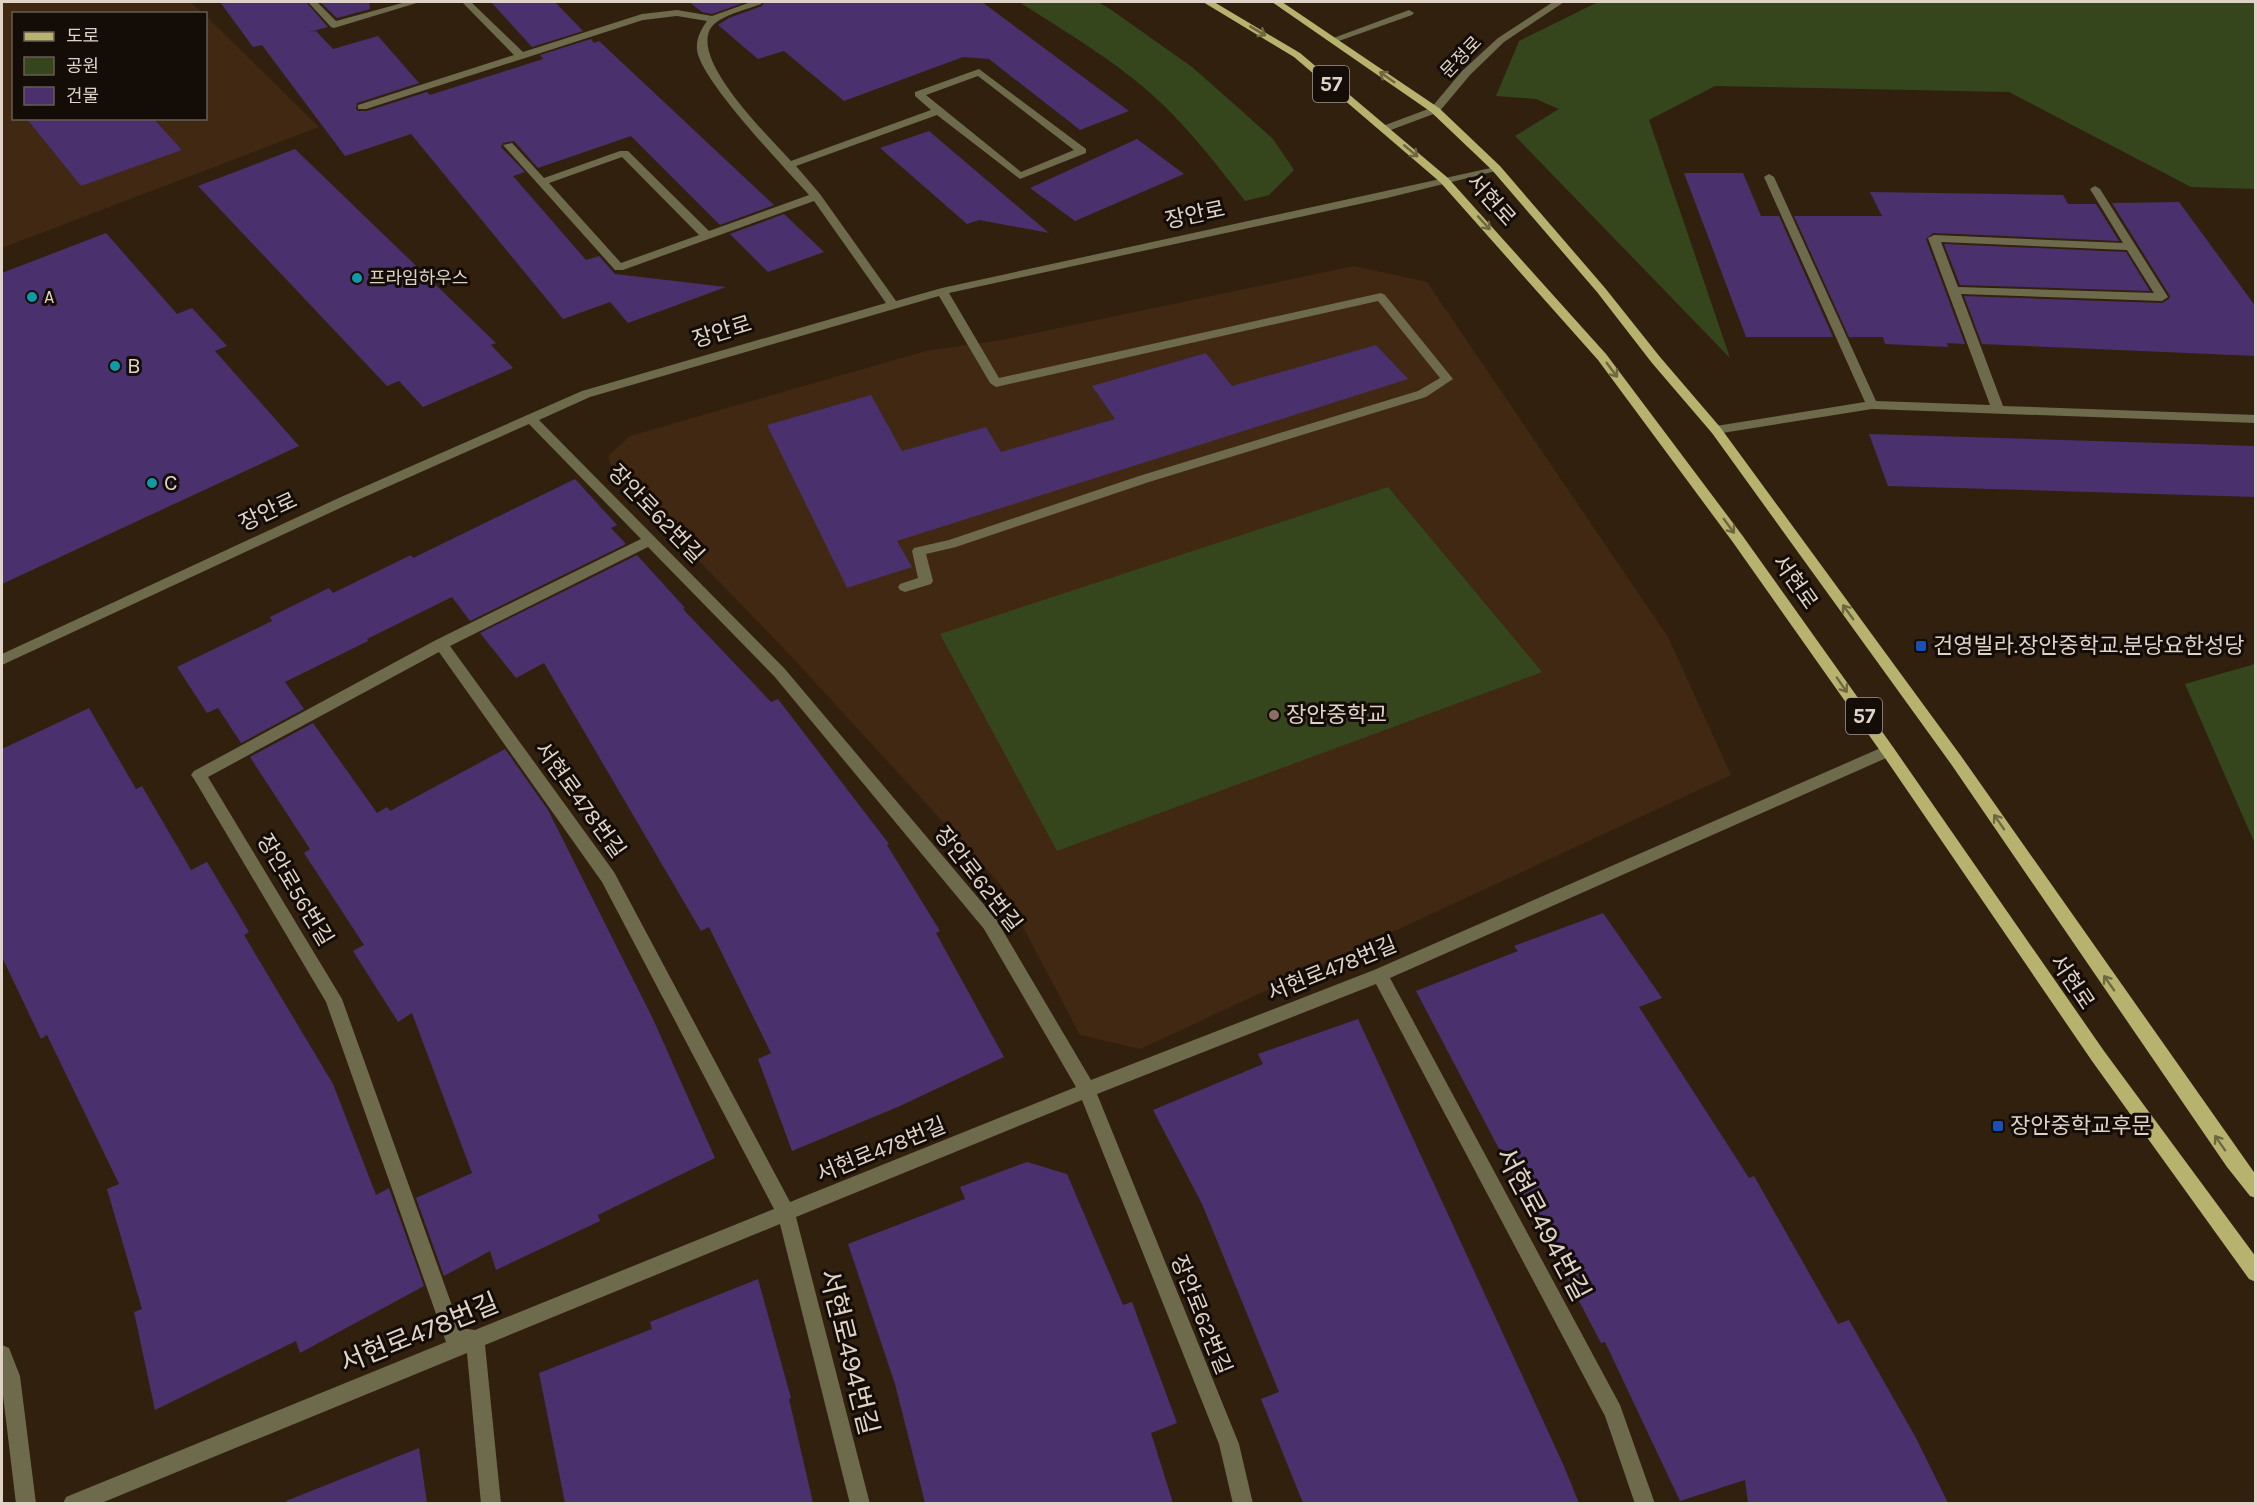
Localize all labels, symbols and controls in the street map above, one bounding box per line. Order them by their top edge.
legend [12,12,207,120]
text: 도로 [66,25,99,47]
one-way arrow [1249,26,1266,38]
street label: 문정로 [1436,31,1486,83]
text: 공원 [66,55,99,77]
road number: 57 [1313,66,1349,102]
one-way arrow [1379,71,1395,83]
text: 건물 [66,85,99,107]
one-way arrow [1403,145,1419,158]
street label: 서현로 [1461,169,1521,231]
street label: 장안로 [1163,196,1227,234]
one-way arrow [1477,215,1491,230]
place label: 프라임하우스 [369,267,468,289]
marker: 프라임하우스 [350,271,364,285]
place label: A [44,286,54,308]
marker: A [25,290,39,304]
street label: 장안로 [689,311,755,353]
place label: B [127,353,141,379]
marker: B [108,359,122,373]
one-way arrow [1605,362,1618,378]
street label: 장안로62번길 [603,459,709,569]
place label: C [164,470,178,496]
marker: C [145,476,159,490]
street label: 장안로 [235,487,301,537]
one-way arrow [1723,518,1735,534]
street label: 서현로 [1767,550,1823,614]
one-way arrow [1842,605,1854,621]
place label: 건영빌라.장안중학교.분당요한성당 [1933,633,2244,659]
marker: 건영빌라.장안중학교.분당요한성당 [1914,639,1928,653]
one-way arrow [1836,677,1848,693]
road number: 57 [1846,698,1882,734]
place label: 장안중학교 [1286,702,1387,728]
marker: 장안중학교 [1267,708,1281,722]
street label: 서현로478번길 [529,737,631,863]
one-way arrow [1993,814,2005,831]
street label: 장안로62번길 [929,821,1027,937]
street label: 장안로56번길 [251,829,339,951]
street label: 서현로478번길 [1263,931,1401,1007]
street label: 서현로 [2044,950,2100,1014]
one-way arrow [2103,975,2115,991]
street label: 서현로478번길 [812,1112,950,1188]
place label: 장안중학교후문 [2010,1113,2152,1139]
marker: 장안중학교후문 [1991,1119,2005,1133]
one-way arrow [2214,1135,2226,1152]
street label: 서현로494번길 [1489,1141,1597,1307]
street label: 장안로62번길 [1165,1251,1237,1379]
street label: 서현로494번길 [813,1266,885,1438]
street label: 서현로478번길 [335,1287,503,1379]

